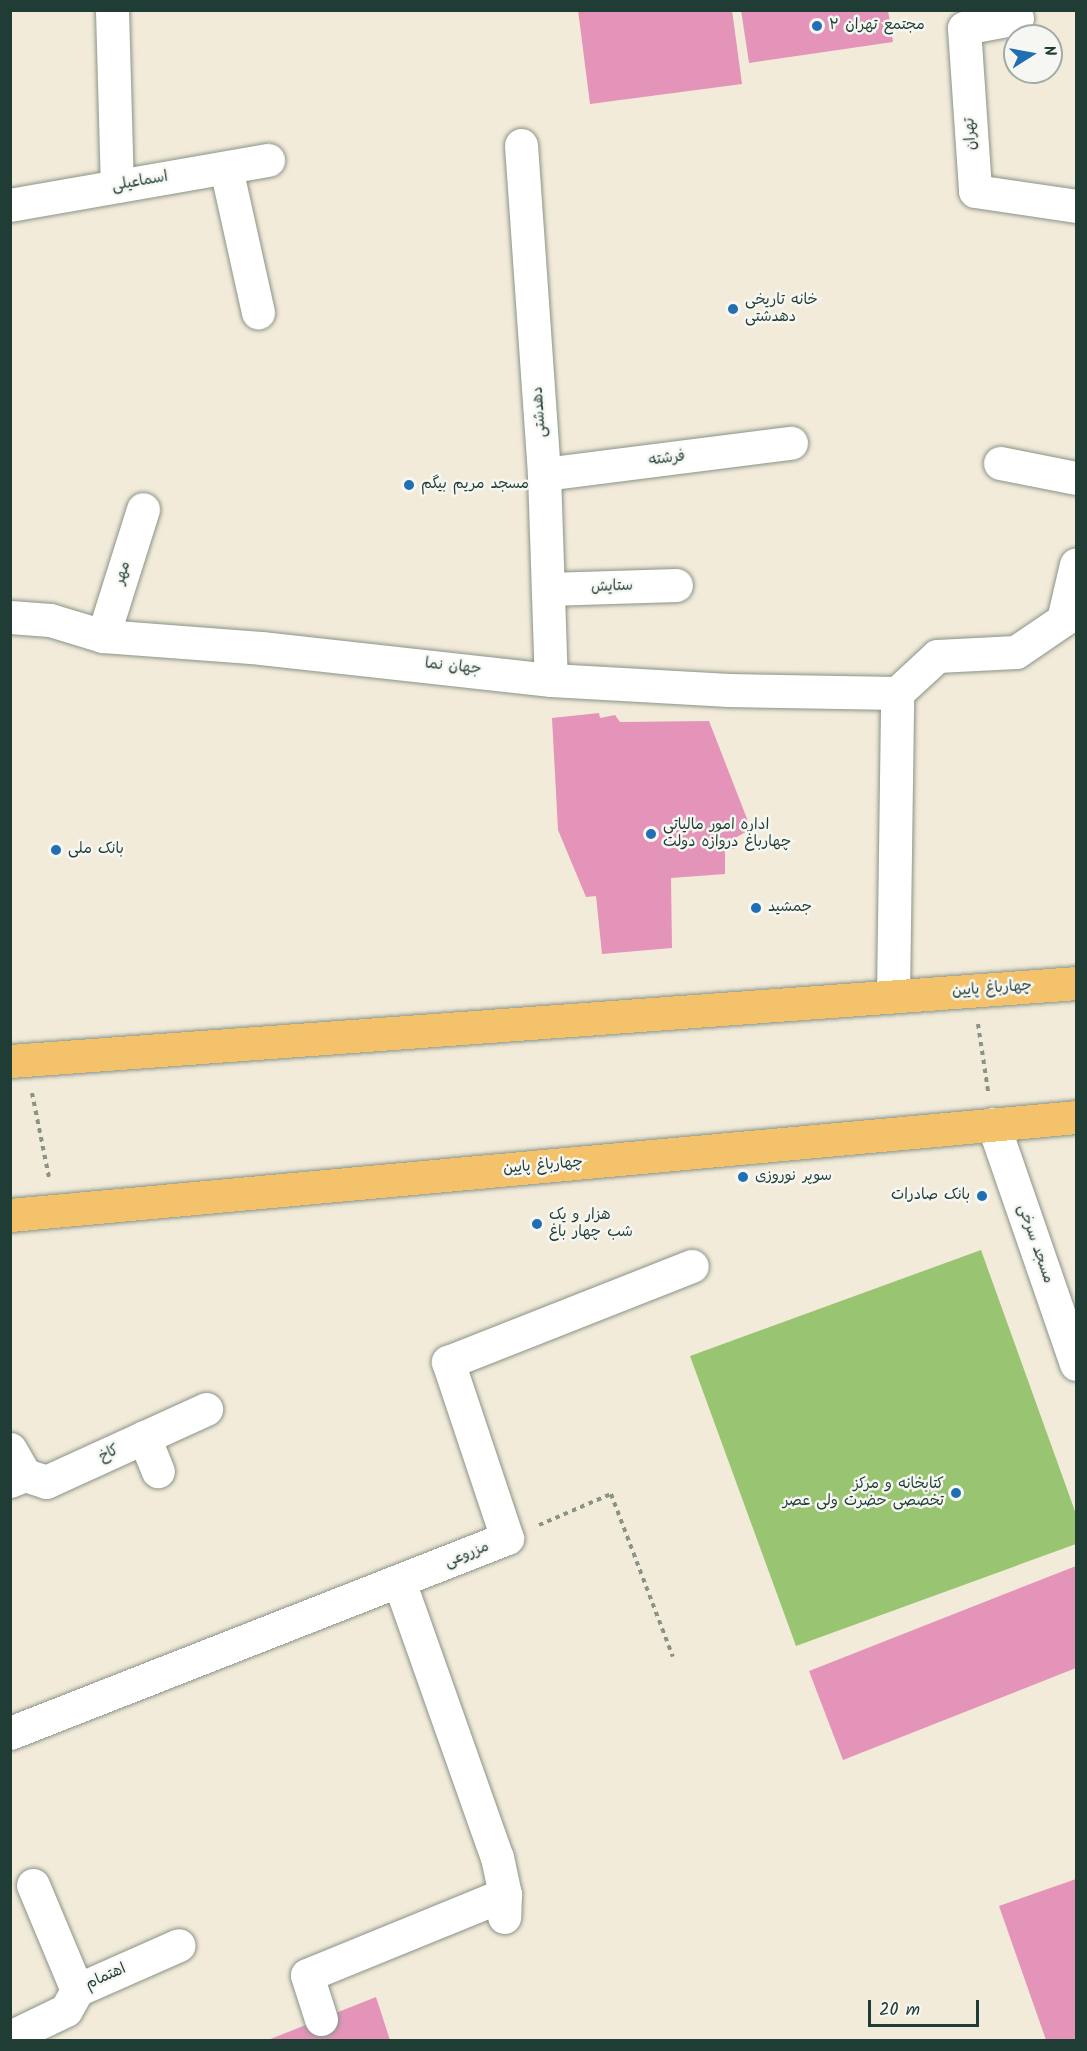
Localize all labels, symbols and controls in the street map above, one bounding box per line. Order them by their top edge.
place label: مجتمع تهران ۲ [829,17,925,35]
marker: مجتمع تهران ۲ [810,19,824,33]
north arrow [1003,24,1063,84]
text: N [1036,43,1062,58]
street label: تهران [961,117,981,151]
street label: اسماعیلی [111,168,169,196]
place label: خانه تاریخی دهدشتی [745,291,818,326]
marker: خانه تاریخی دهدشتی [726,302,740,316]
street label: دهدشتی [529,386,551,438]
street label: فرشته [648,448,686,470]
place label: مسجد مریم بیگم [421,476,529,494]
marker: مسجد مریم بیگم [402,478,416,492]
street label: مهر [111,559,135,587]
street label: ستایش [591,577,633,597]
street label: جهان نما [424,655,482,679]
place label: اداره امور مالیاتی چهارباغ دروازه دولت [663,816,791,851]
marker: اداره امور مالیاتی چهارباغ دروازه دولت [644,827,658,841]
place label: بانک ملی [68,841,124,859]
marker: بانک ملی [49,843,63,857]
place label: جمشيد [768,899,812,917]
marker: جمشيد [749,901,763,915]
street label: چهارباغ پایین [951,977,1033,1001]
street label: چهارباغ پایین [502,1154,584,1178]
place label: سوپر نوروزی [755,1168,832,1186]
marker: سوپر نوروزی [736,1170,750,1184]
place label: بانک صادرات [891,1187,970,1205]
marker: بانک صادرات [975,1189,989,1203]
street label: مسجد سرخی [1013,1202,1057,1286]
place label: هزار و یک شب چهار باغ [549,1206,633,1241]
marker: هزار و یک شب چهار باغ [530,1217,544,1231]
street label: کاخ [96,1442,122,1466]
place label: کتابخانه و مرکز تخصصی حضرت ولی عصر [783,1475,944,1510]
marker: کتابخانه و مرکز تخصصی حضرت ولی عصر [949,1486,963,1500]
street label: مزروعی [442,1538,492,1572]
street label: اهتمام [83,1960,129,1994]
scale bar [871,1988,982,2026]
text: 20 m [879,1996,920,2025]

